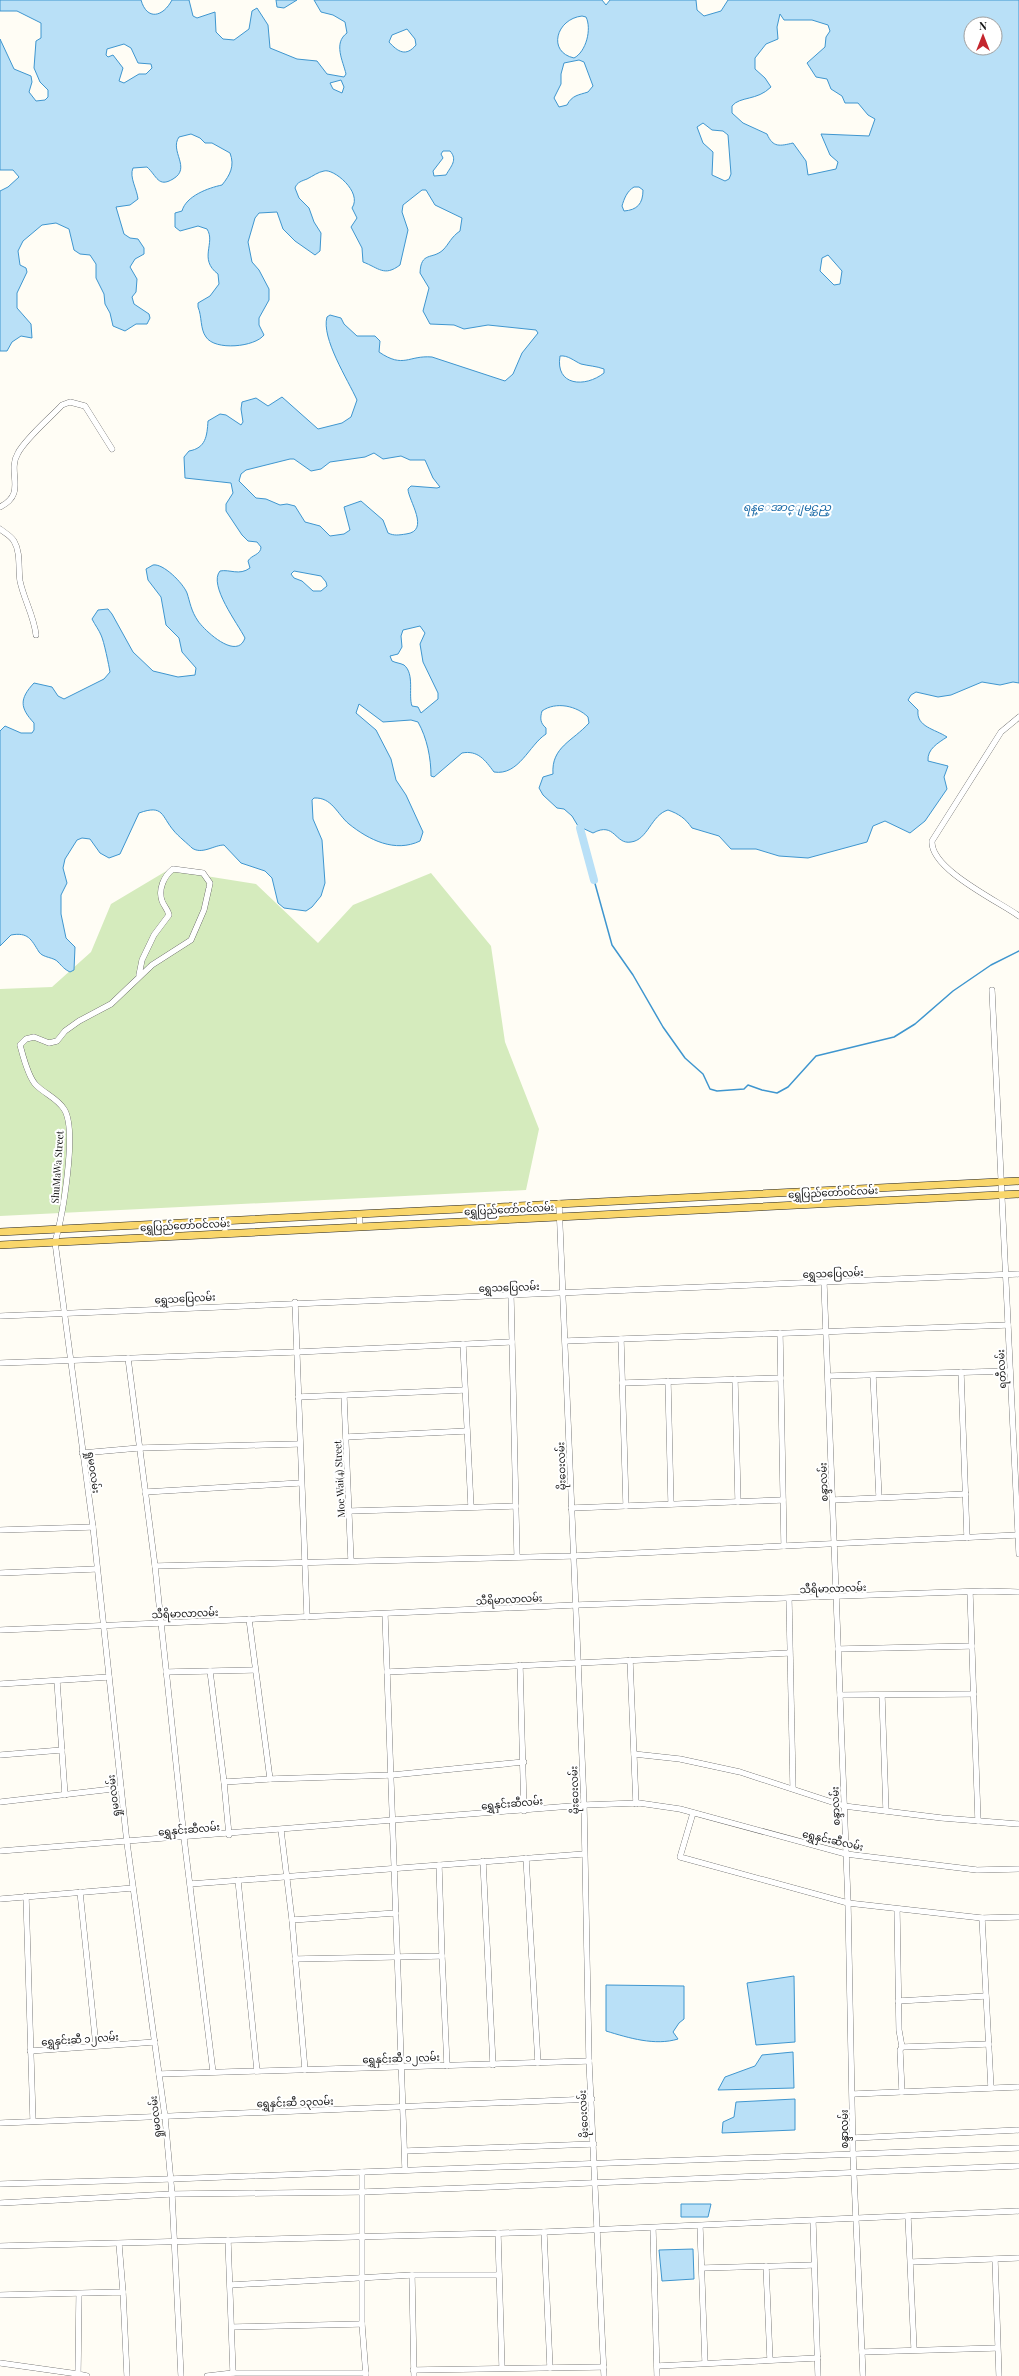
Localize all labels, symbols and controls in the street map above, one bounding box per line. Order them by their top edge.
north arrow [963,16,1003,56]
text: N [979,18,987,33]
water label: ရန္ေအာင္ျမင္ဆည္ [743,499,832,517]
street label: ShuMaWa Street [47,1130,67,1204]
street label: ရွှေပြည်တော်ဝင်လမ်း [788,1183,878,1203]
street label: ရွှေပြည်တော်ဝင်လမ်း [464,1200,554,1220]
street label: ရွှေပြည်တော်ဝင်လမ်း [140,1216,230,1236]
street label: ရွှေသပြေလမ်း [802,1265,864,1283]
street label: ရွှေသပြေလမ်း [478,1279,540,1297]
street label: ရွှေသပြေလမ်း [154,1289,216,1309]
street label: ရတီလမ်း [993,1349,1011,1389]
street label: Moe Wai(4) Street [330,1440,348,1518]
street label: မိုးဝေးလမ်း [553,1442,571,1490]
street label: ရှုမဝလမ်း [82,1450,104,1494]
street label: စန္ဒာလမ်း [815,1462,833,1502]
street label: သီရိမာလာလမ်း [799,1580,867,1598]
street label: သီရိမာလာလမ်း [475,1590,543,1610]
street label: သီရိမာလာလမ်း [151,1605,219,1623]
street label: မိုးဝေးလမ်း [566,1766,584,1814]
street label: ရှုမဝလမ်း [103,1774,125,1818]
street label: စန္ဒာလမ်း [827,1786,845,1826]
street label: ရွှေနှင်းဆီလမ်း [480,1793,544,1815]
street label: ရွှေနှင်းဆီလမ်း [157,1819,221,1841]
street label: ရွှေနှင်းဆီလမ်း [801,1826,865,1856]
street label: ရွှေနှင်းဆီ ၁၂လမ်း [41,2029,119,2051]
street label: ရွှေနှင်းဆီ ၁၂လမ်း [362,2050,440,2068]
street label: မိုးဝေးလမ်း [575,2090,593,2138]
street label: ရွှေနှင်းဆီ ၁၃လမ်း [256,2094,334,2112]
street label: ရှုမဝလမ်း [146,2095,166,2139]
street label: စန္ဒာလမ်း [837,2109,853,2149]

